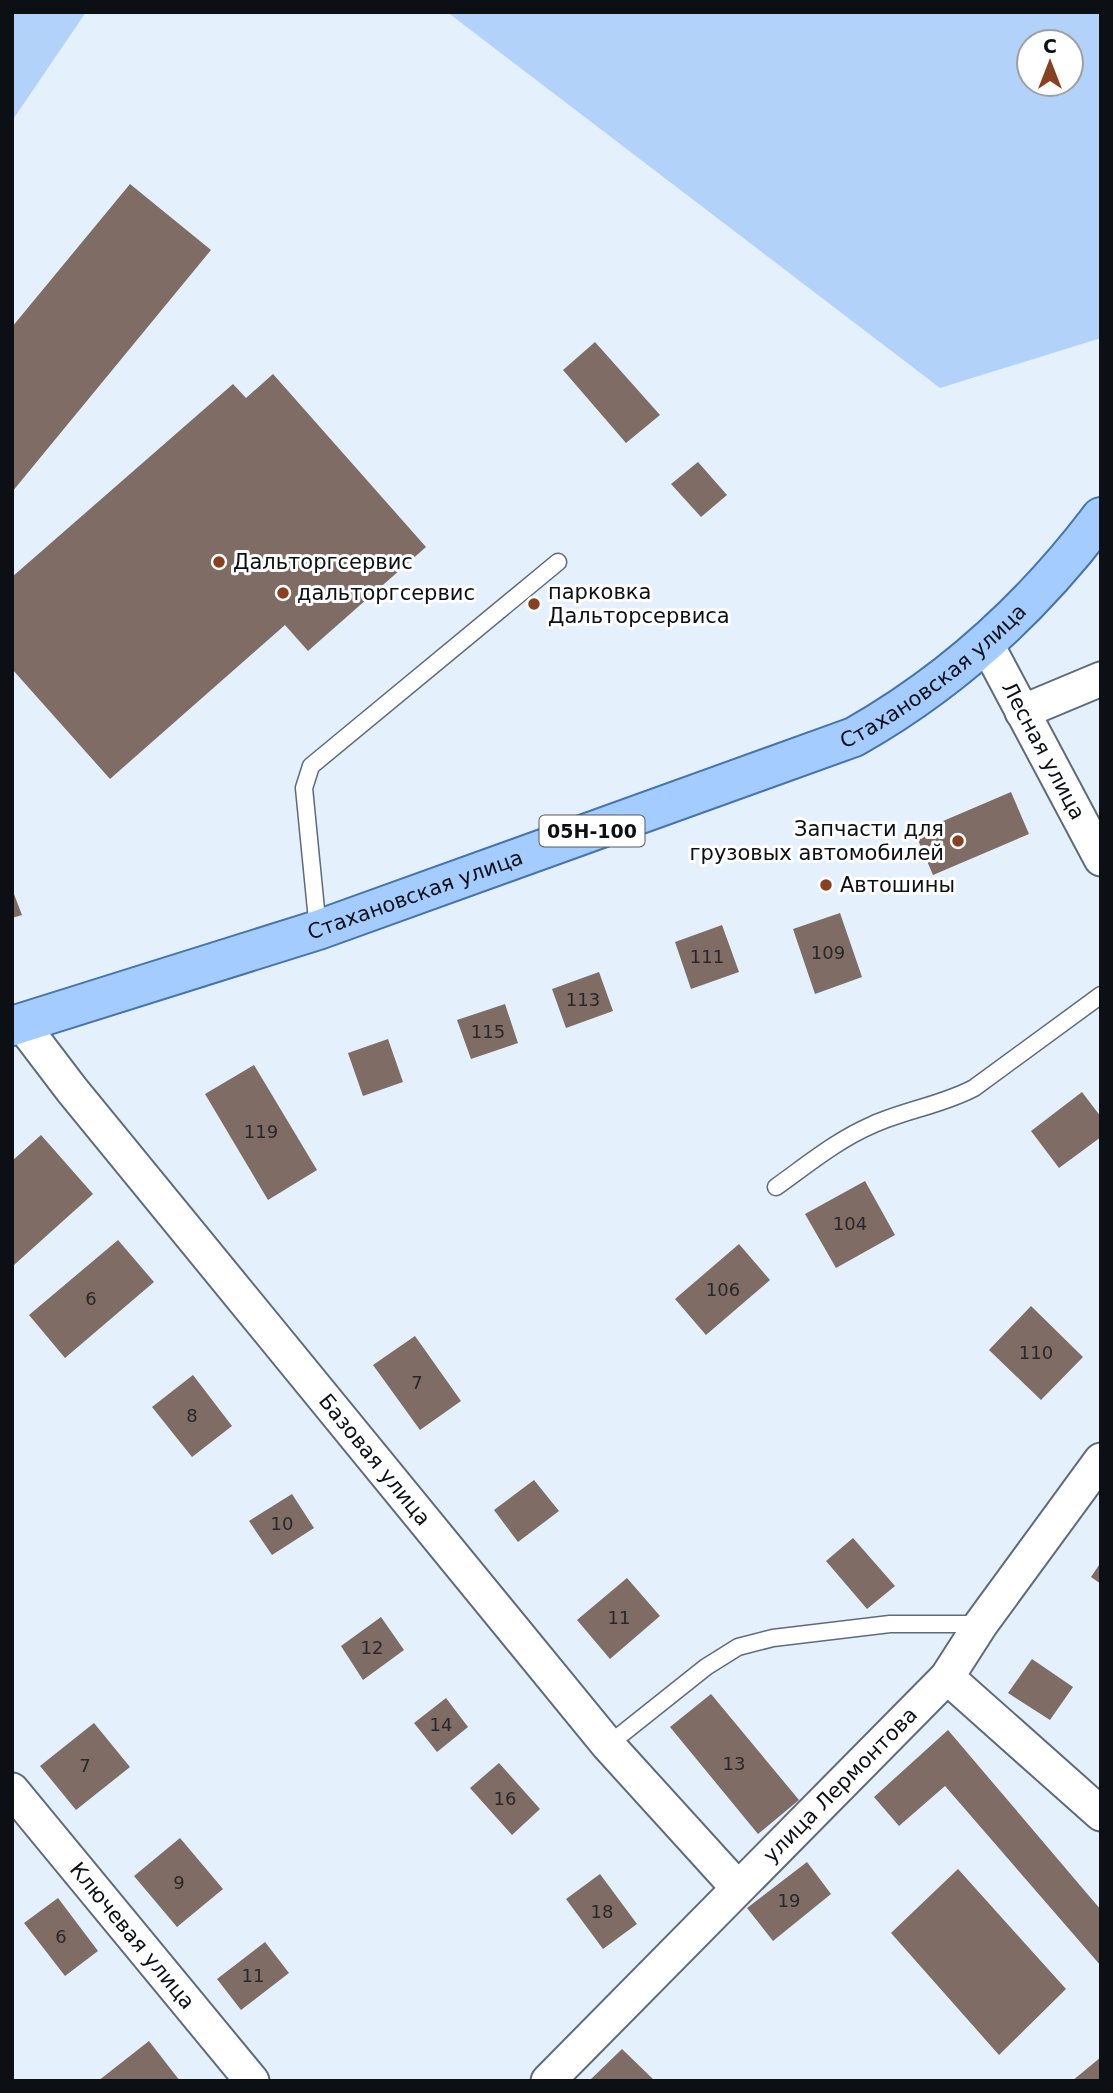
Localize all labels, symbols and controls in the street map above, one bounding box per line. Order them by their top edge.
north arrow [1015,28,1085,98]
text: С [1043,35,1057,57]
place label: Дальторгсервис [233,550,413,574]
marker: Дальторгсервис [211,554,227,570]
place label: парковка Дальторсервиса [548,580,730,628]
place label: дальторгсервис [297,581,475,605]
marker: дальторгсервис [275,585,291,601]
marker: парковка Дальторсервиса [526,596,542,612]
street label: Стахановская улица [837,599,1031,753]
street label: Лесная улица [997,678,1090,824]
road number: 05Н-100 [540,816,644,846]
place label: Запчасти для грузовых автомобилей [690,817,944,865]
marker: Запчасти для грузовых автомобилей [950,833,966,849]
street label: Стахановская улица [305,845,526,945]
place label: Автошины [840,873,955,897]
marker: Автошины [818,877,834,893]
house number: 109 [811,942,845,963]
house number: 111 [690,946,724,967]
house number: 113 [566,989,600,1010]
house number: 115 [471,1021,505,1042]
house number: 119 [244,1121,278,1142]
house number: 104 [833,1213,867,1234]
house number: 106 [706,1279,740,1300]
house number: 6 [85,1288,97,1309]
house number: 110 [1019,1342,1053,1363]
house number: 7 [411,1372,423,1393]
street label: Базовая улица [314,1389,435,1530]
house number: 8 [186,1405,198,1426]
house number: 10 [271,1513,293,1534]
house number: 11 [608,1607,630,1628]
house number: 12 [361,1637,383,1658]
street label: улица Лермонтова [759,1703,922,1868]
house number: 14 [430,1714,452,1735]
house number: 13 [723,1753,745,1774]
house number: 7 [79,1755,91,1776]
house number: 16 [494,1788,516,1809]
street label: Ключевая улица [65,1858,200,2014]
house number: 9 [173,1872,185,1893]
house number: 19 [778,1890,800,1911]
house number: 18 [591,1901,613,1922]
house number: 6 [55,1926,67,1947]
house number: 11 [242,1965,264,1986]

